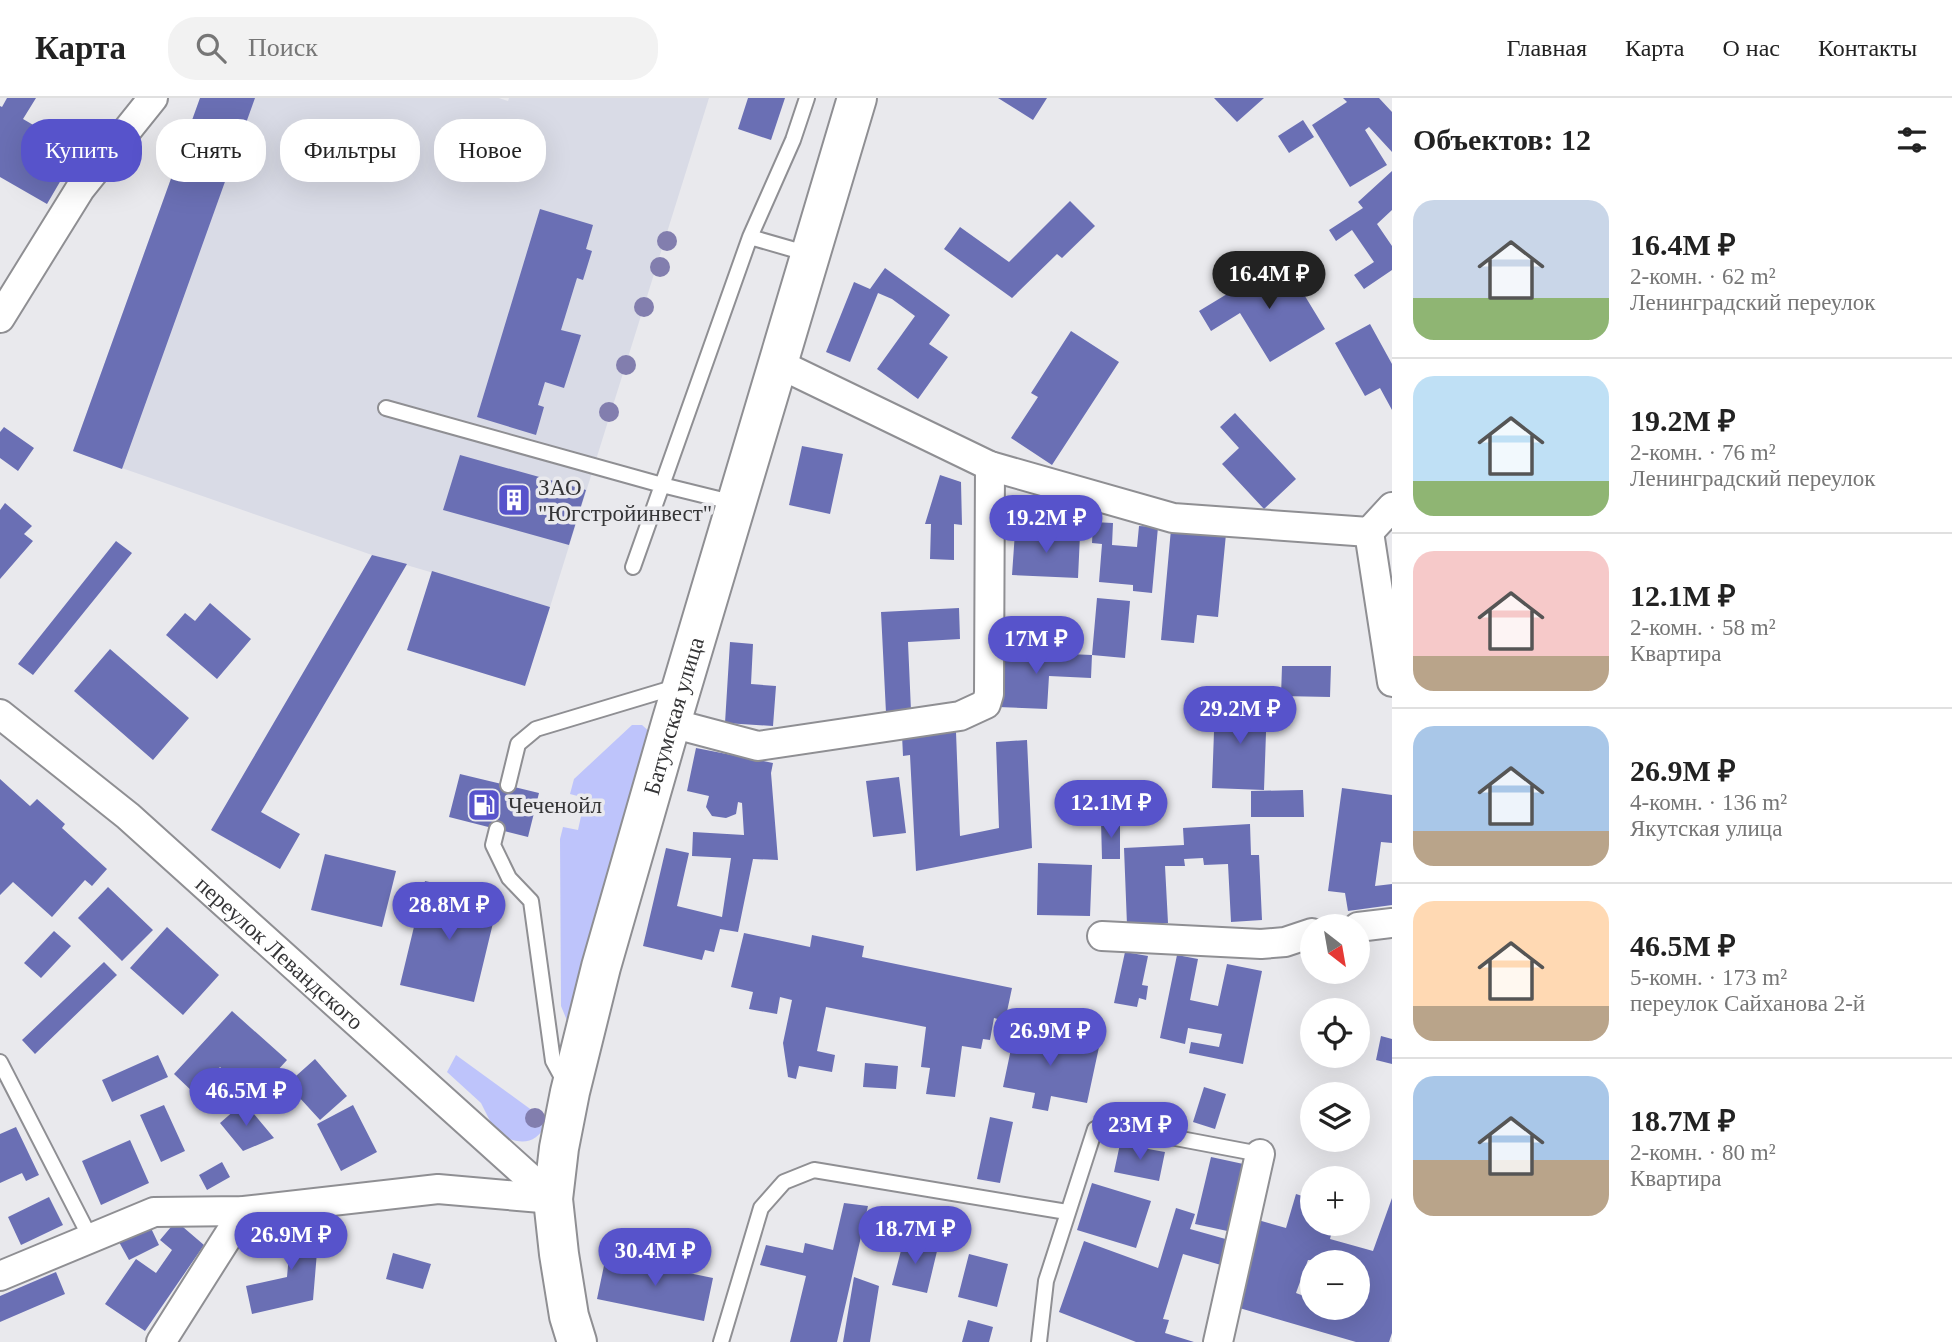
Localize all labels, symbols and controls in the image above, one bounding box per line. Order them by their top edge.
search box [168,17,658,80]
icon: search [192,29,230,67]
text: Карта [35,30,126,66]
text: Поиск [248,33,318,62]
text: Главная [1506,35,1587,61]
text: Карта [1625,35,1684,61]
text: О нас [1722,35,1780,61]
text: Контакты [1818,35,1917,61]
chip: Купить [21,119,142,182]
chip: Снять [156,119,266,182]
chip: Фильтры [280,119,420,182]
chip: Новое [434,119,546,182]
icon: filters [1893,121,1931,159]
text: Объектов: 12 [1413,123,1591,156]
icon: home [1469,228,1553,312]
text: 16.4M ₽ [1630,228,1736,261]
pin: 16.4M ₽ [1204,252,1334,311]
text: 16.4M ₽ [1228,261,1310,286]
text: 2-комн. · 62 m² [1630,264,1776,289]
text: Ленинградский переулок [1630,290,1875,315]
icon: home [1469,404,1553,488]
text: 19.2M ₽ [1630,404,1736,437]
text: 2-комн. · 76 m² [1630,440,1776,465]
text: Ленинградский переулок [1630,466,1875,491]
place label: ЗАО "Югстройинвест" [538,475,712,526]
building icon: ЗАО "Югстройинвест" [495,481,533,519]
pin: 19.2M ₽ [981,496,1111,555]
text: 19.2M ₽ [1005,505,1087,530]
icon: home [1469,579,1553,663]
text: 12.1M ₽ [1630,579,1736,612]
text: 2-комн. · 58 m² [1630,615,1776,640]
pin: 17M ₽ [987,616,1085,676]
text: 17M ₽ [1004,626,1068,651]
street label: Батумская улица [639,634,709,798]
text: Квартира [1630,641,1721,666]
pin: 29.2M ₽ [1175,686,1305,746]
text: 29.2M ₽ [1199,696,1281,721]
icon: home [1469,754,1553,838]
text: 26.9M ₽ [1630,754,1736,787]
pin: 12.1M ₽ [1046,780,1176,840]
fuel station icon: Чеченойл [465,786,503,824]
text: 12.1M ₽ [1070,790,1152,815]
text: 4-комн. · 136 m² [1630,790,1787,815]
place label: Чеченойл [508,793,602,818]
text: Якутская улица [1630,816,1782,841]
street label: переулок Левандского [191,871,368,1035]
pin: 28.8M ₽ [384,882,514,942]
text: 28.8M ₽ [408,892,490,917]
north arrow [1300,914,1370,984]
map controls [1300,914,1370,1320]
icon: home [1469,929,1553,1013]
text: 46.5M ₽ [1630,929,1736,962]
text: 5-комн. · 173 m² [1630,965,1787,990]
text: переулок Сайханова 2-й [1630,991,1865,1016]
button: locate [1300,998,1370,1068]
pin: 26.9M ₽ [985,1009,1115,1068]
text: 26.9M ₽ [1009,1018,1091,1043]
pin: 46.5M ₽ [181,1068,311,1128]
text: 46.5M ₽ [205,1078,287,1103]
button: layers [1300,1082,1370,1152]
pin: 23M ₽ [1091,1102,1189,1162]
icon: home [1469,1104,1553,1188]
text: 18.7M ₽ [1630,1104,1736,1137]
text: 23M ₽ [1108,1112,1172,1137]
text: 2-комн. · 80 m² [1630,1140,1776,1165]
button: + [1300,1166,1370,1236]
text: Квартира [1630,1166,1721,1191]
pin: 18.7M ₽ [850,1206,980,1266]
pin: 26.9M ₽ [226,1212,356,1272]
text: 18.7M ₽ [874,1216,956,1241]
text: 26.9M ₽ [250,1222,332,1247]
pin: 30.4M ₽ [590,1228,720,1288]
text: 30.4M ₽ [614,1238,696,1263]
button: − [1300,1250,1370,1320]

